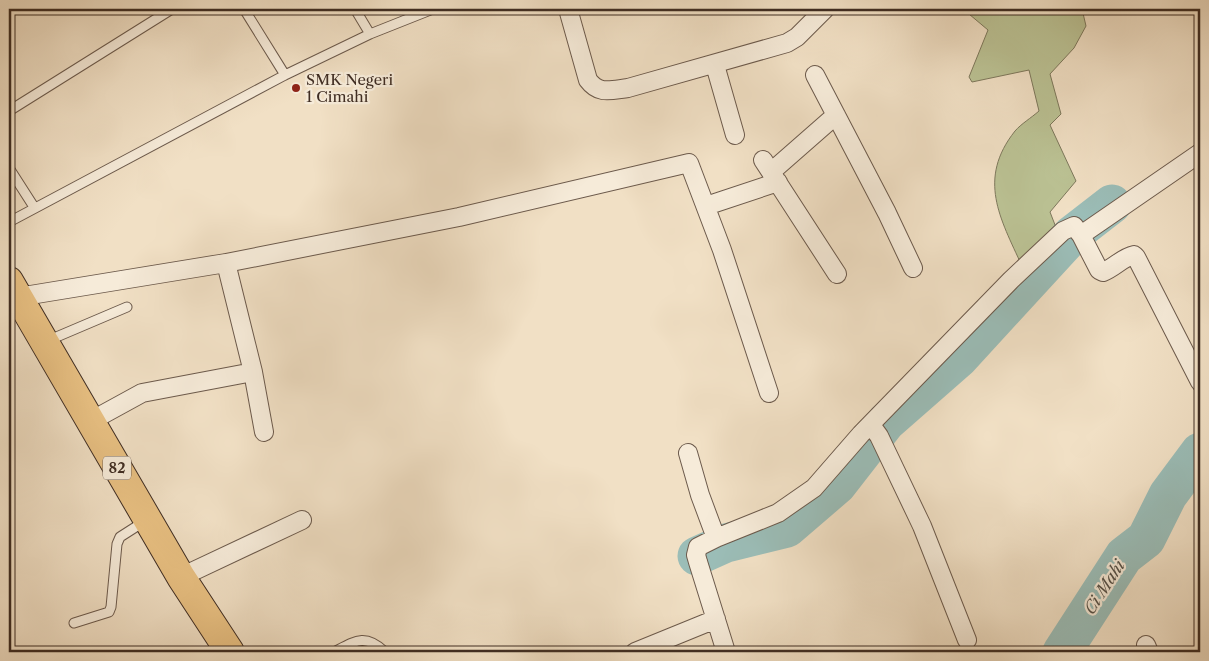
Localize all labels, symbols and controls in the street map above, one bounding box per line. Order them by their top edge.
place label: SMK Negeri 1 Cimahi [306,70,393,106]
marker: SMK Negeri 1 Cimahi [290,82,302,94]
road number: 82 [103,456,131,479]
water label: Ci Mahi [1079,555,1129,618]

